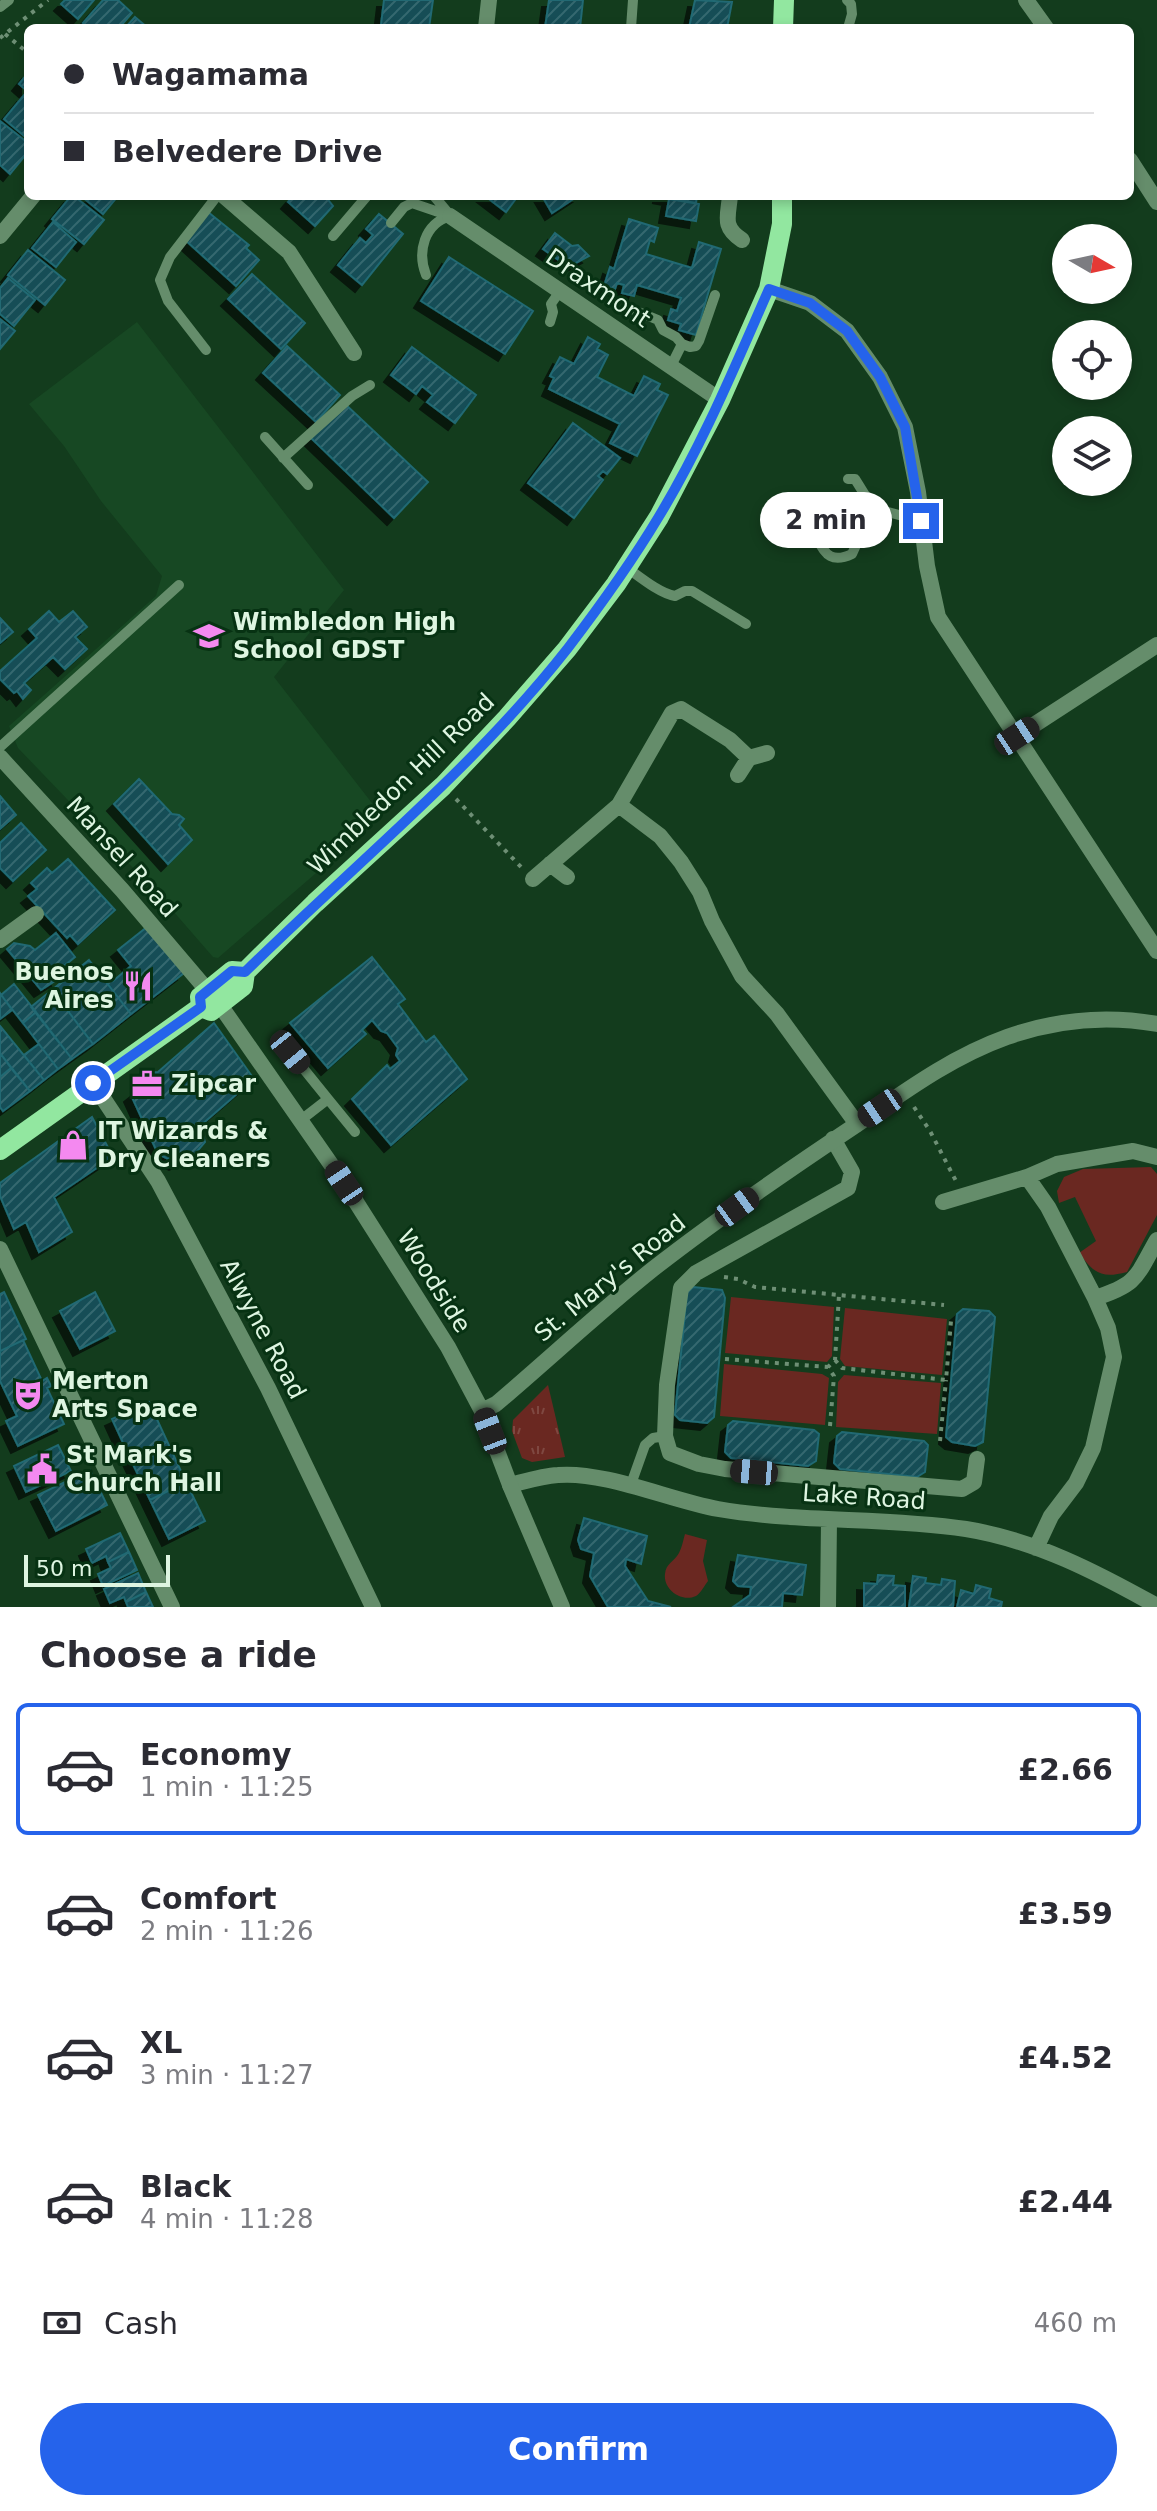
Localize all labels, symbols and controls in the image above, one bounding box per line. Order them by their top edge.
text: Wagamama [112,57,309,92]
text: Belvedere Drive [112,134,383,169]
north arrow [1052,224,1132,304]
map controls [1052,224,1132,496]
street label: Draxmont [540,243,656,333]
button: locate [1052,320,1132,400]
button: layers [1052,416,1132,496]
callout: 2 min [761,493,893,549]
route end [903,503,939,539]
text: 2 min [785,505,867,535]
place label: Wimbledon High School GDST [233,608,456,664]
school or university icon: Wimbledon High School GDST [192,619,226,653]
street label: Wimbledon Hill Road [302,688,500,880]
car [990,713,1044,759]
street label: Mansel Road [61,791,183,923]
place label: Buenos Aires [14,958,114,1014]
restaurant icon: Buenos Aires [121,969,155,1003]
car [266,1026,314,1078]
route start [75,1065,111,1101]
office icon: Zipcar [130,1067,164,1101]
place label: Zipcar [171,1070,256,1098]
car [853,1085,907,1131]
place label: IT Wizards & Dry Cleaners [97,1117,271,1173]
shop icon: IT Wizards & Dry Cleaners [56,1128,90,1162]
car [321,1156,367,1210]
car [711,1183,763,1231]
street label: St. Mary's Road [529,1208,691,1348]
street label: Woodside [391,1224,477,1338]
street label: Alwyne Road [214,1254,312,1404]
place label: Merton Arts Space [52,1367,198,1423]
theatre icon: Merton Arts Space [11,1378,45,1412]
car [470,1404,510,1458]
place label: St Mark's Church Hall [66,1441,222,1497]
public building icon: St Mark's Church Hall [25,1452,59,1486]
car [729,1458,779,1486]
street label: Lake Road [801,1479,927,1515]
scale bar [24,1551,170,1587]
text: 50 m [36,1556,92,1581]
text: Choose a ride [40,1634,317,1675]
icon: car [44,1733,116,1805]
text: Economy [140,1737,292,1772]
text: £2.66 [1018,1752,1113,1787]
text: 1 min · 11:25 [140,1772,314,1802]
icon: car [44,1877,116,1949]
text: Comfort [140,1881,277,1916]
text: £3.59 [1018,1896,1113,1931]
text: 2 min · 11:26 [140,1916,314,1946]
icon: car [44,2021,116,2093]
text: XL [140,2025,182,2060]
text: £4.52 [1018,2040,1113,2075]
text: 3 min · 11:27 [140,2060,314,2090]
icon: car [44,2165,116,2237]
text: Black [140,2169,231,2204]
text: £2.44 [1018,2184,1113,2219]
text: 4 min · 11:28 [140,2204,314,2234]
icon: cash [40,2301,84,2345]
text: Cash [104,2306,178,2341]
text: 460 m [1034,2308,1117,2338]
button: Confirm [40,2403,1117,2495]

